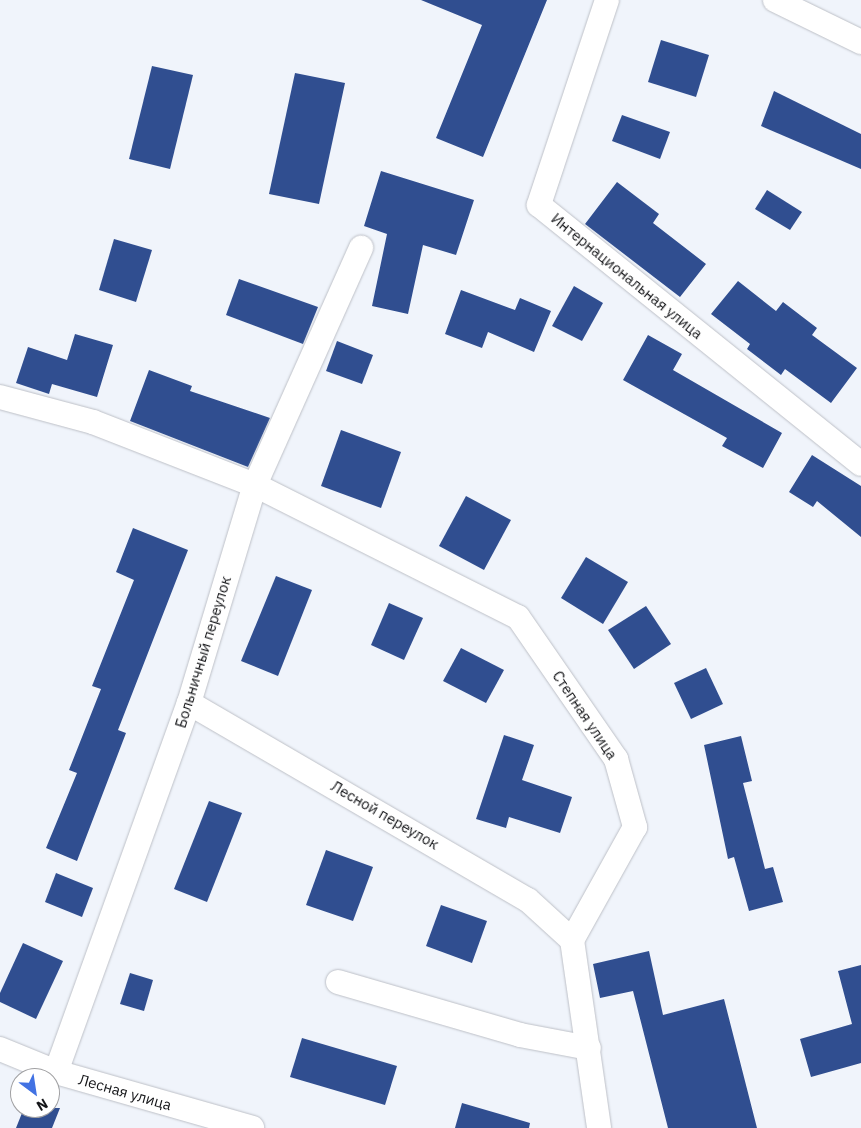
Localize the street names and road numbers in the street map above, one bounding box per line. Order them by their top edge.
street label: Интернациональная улица [548,209,706,343]
street label: Больничный переулок [171,574,235,730]
street label: Степная улица [549,667,621,763]
street label: Лесной переулок [328,777,442,853]
street label: Лесная улица [76,1070,174,1114]

